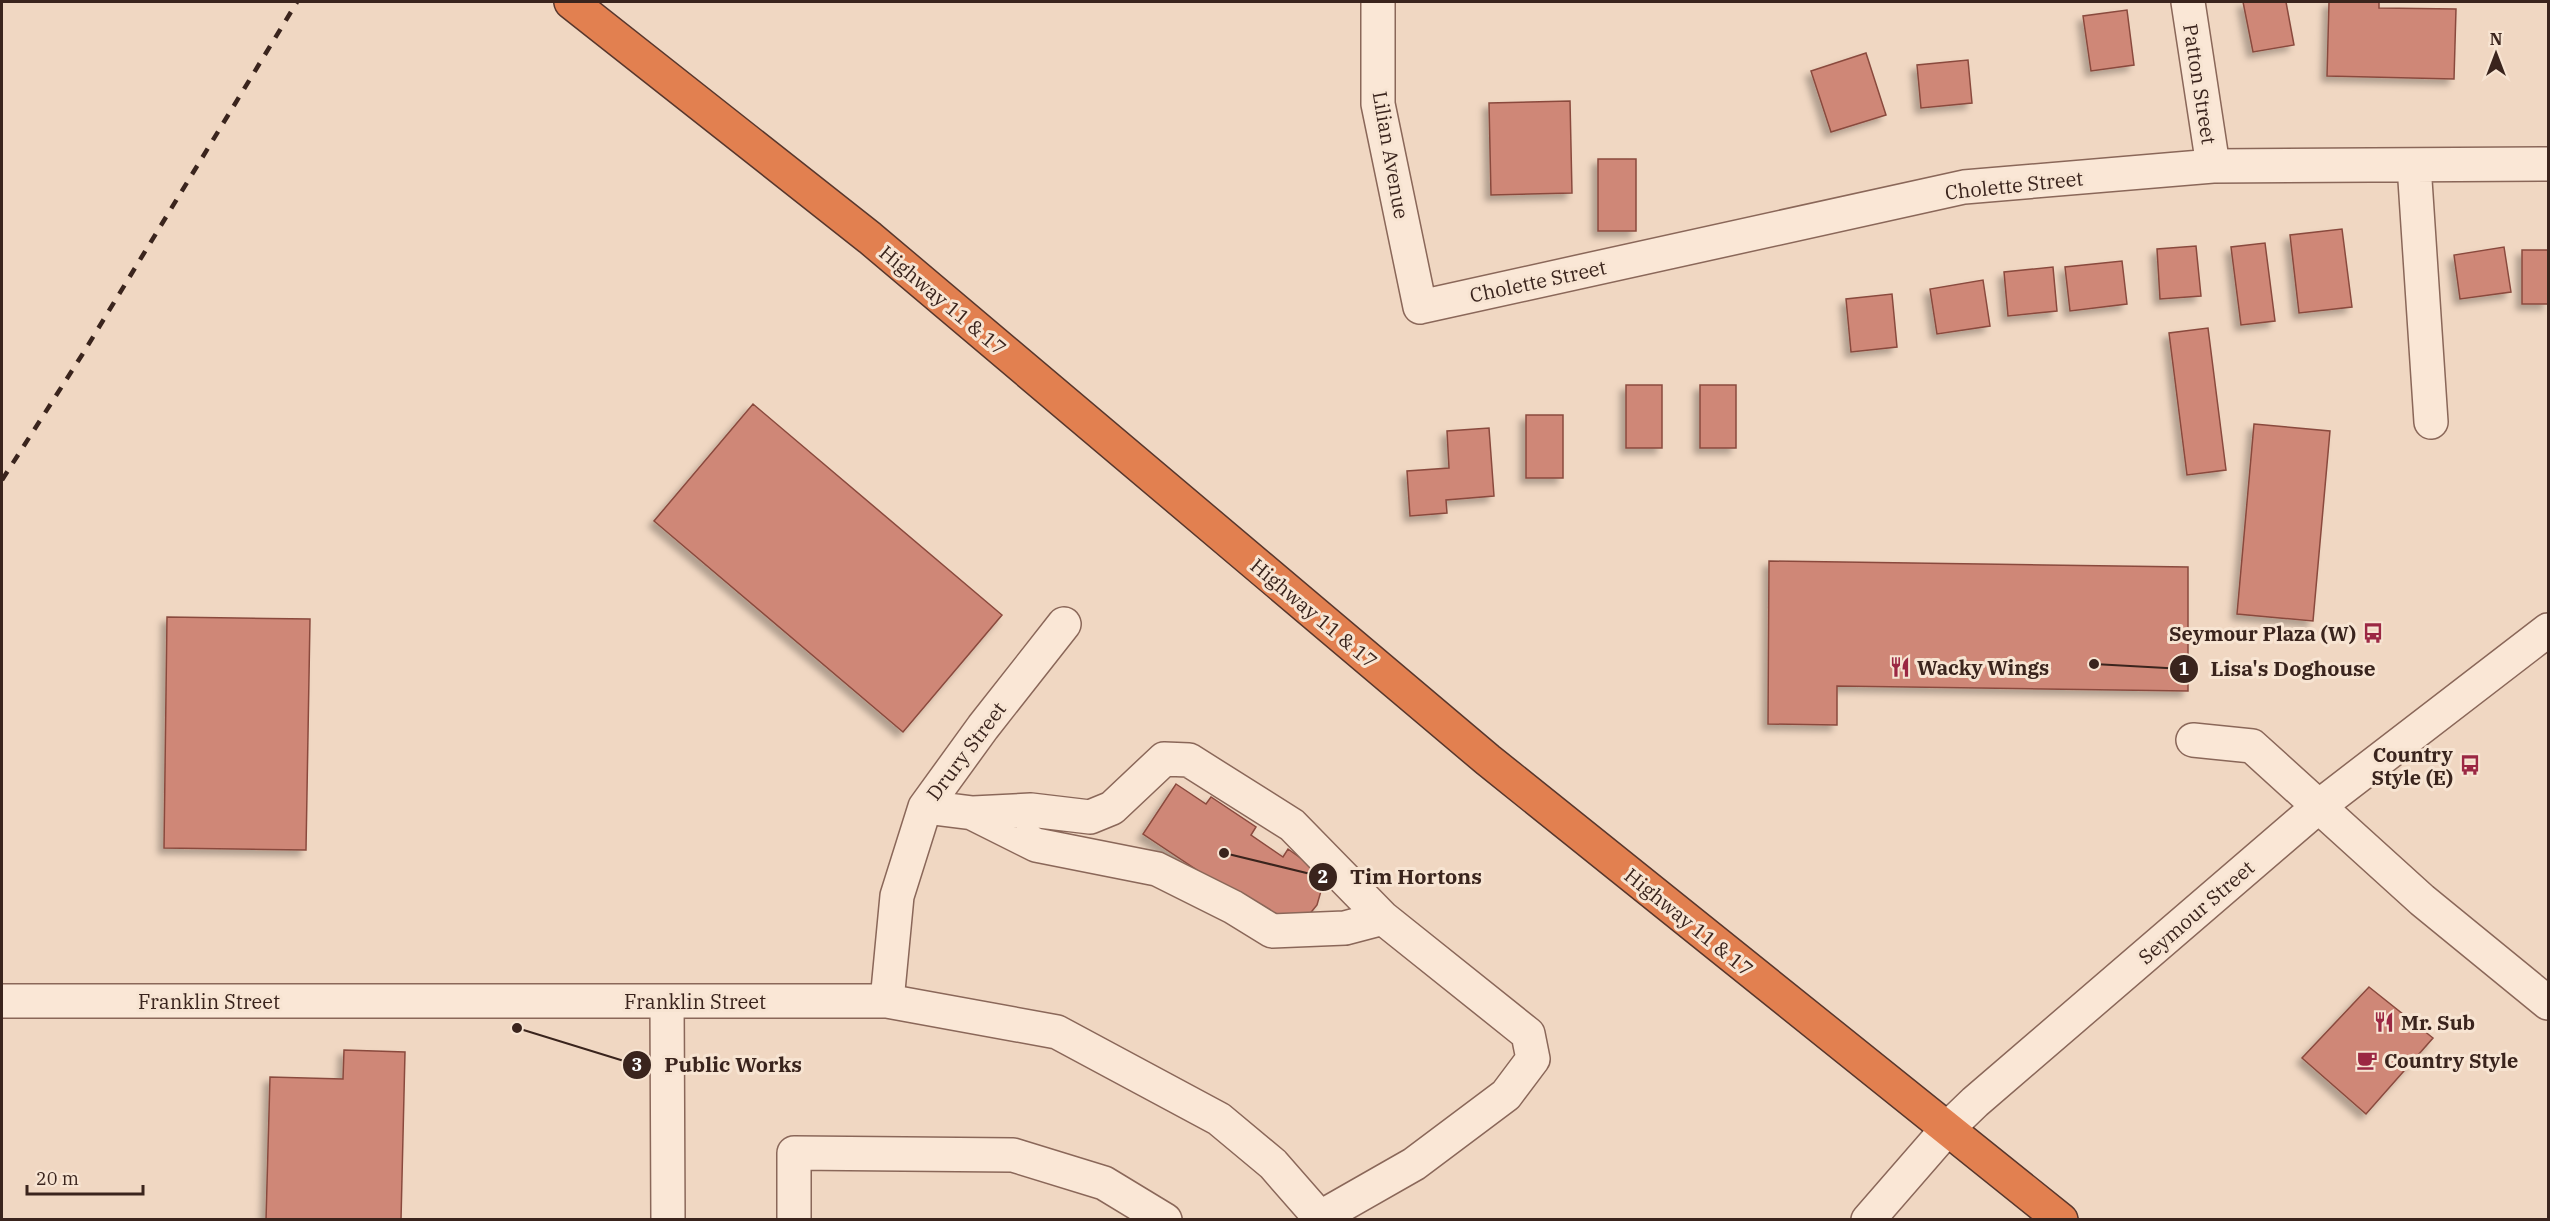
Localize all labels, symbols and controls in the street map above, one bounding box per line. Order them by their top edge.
street label: Patton Street [2177,22,2223,146]
north arrow [2466,24,2526,84]
text: N [2490,29,2502,49]
street label: Lilian Avenue [1366,89,1416,221]
street label: Cholette Street [1944,164,2084,206]
street label: Highway 11 & 17 [874,239,1012,361]
street label: Cholette Street [1467,253,1609,309]
street label: Highway 11 & 17 [1245,552,1383,674]
place label: Seymour Plaza (W) [2169,620,2356,647]
bus stop icon: Seymour Plaza (W) [2361,621,2385,645]
callout: Lisa's Doghouse [2169,649,2388,688]
place label: Wacky Wings [1917,654,2049,681]
text: Lisa's Doghouse [2210,654,2376,682]
restaurant icon: Wacky Wings [1888,655,1912,679]
text: 1 [2179,657,2190,680]
street label: Drury Street [920,696,1012,806]
place label: Country Style (E) [2372,741,2454,791]
bus stop icon: Country Style (E) [2458,753,2482,777]
street label: Seymour Street [2132,854,2260,970]
callout: Tim Hortons [1308,858,1494,897]
text: Tim Hortons [1350,862,1482,890]
street label: Highway 11 & 17 [1619,862,1759,982]
text: 2 [1318,865,1328,888]
street label: Franklin Street [138,988,280,1015]
street label: Franklin Street [624,988,766,1015]
place label: Mr. Sub [2401,1009,2475,1036]
restaurant icon: Mr. Sub [2372,1010,2396,1034]
callout: Public Works [622,1045,813,1084]
place label: Country Style [2384,1047,2518,1074]
cafe icon: Country Style [2355,1048,2379,1072]
text: Public Works [664,1050,802,1078]
text: 3 [632,1053,642,1076]
scale bar [27,1158,142,1196]
text: 20 m [36,1167,79,1190]

